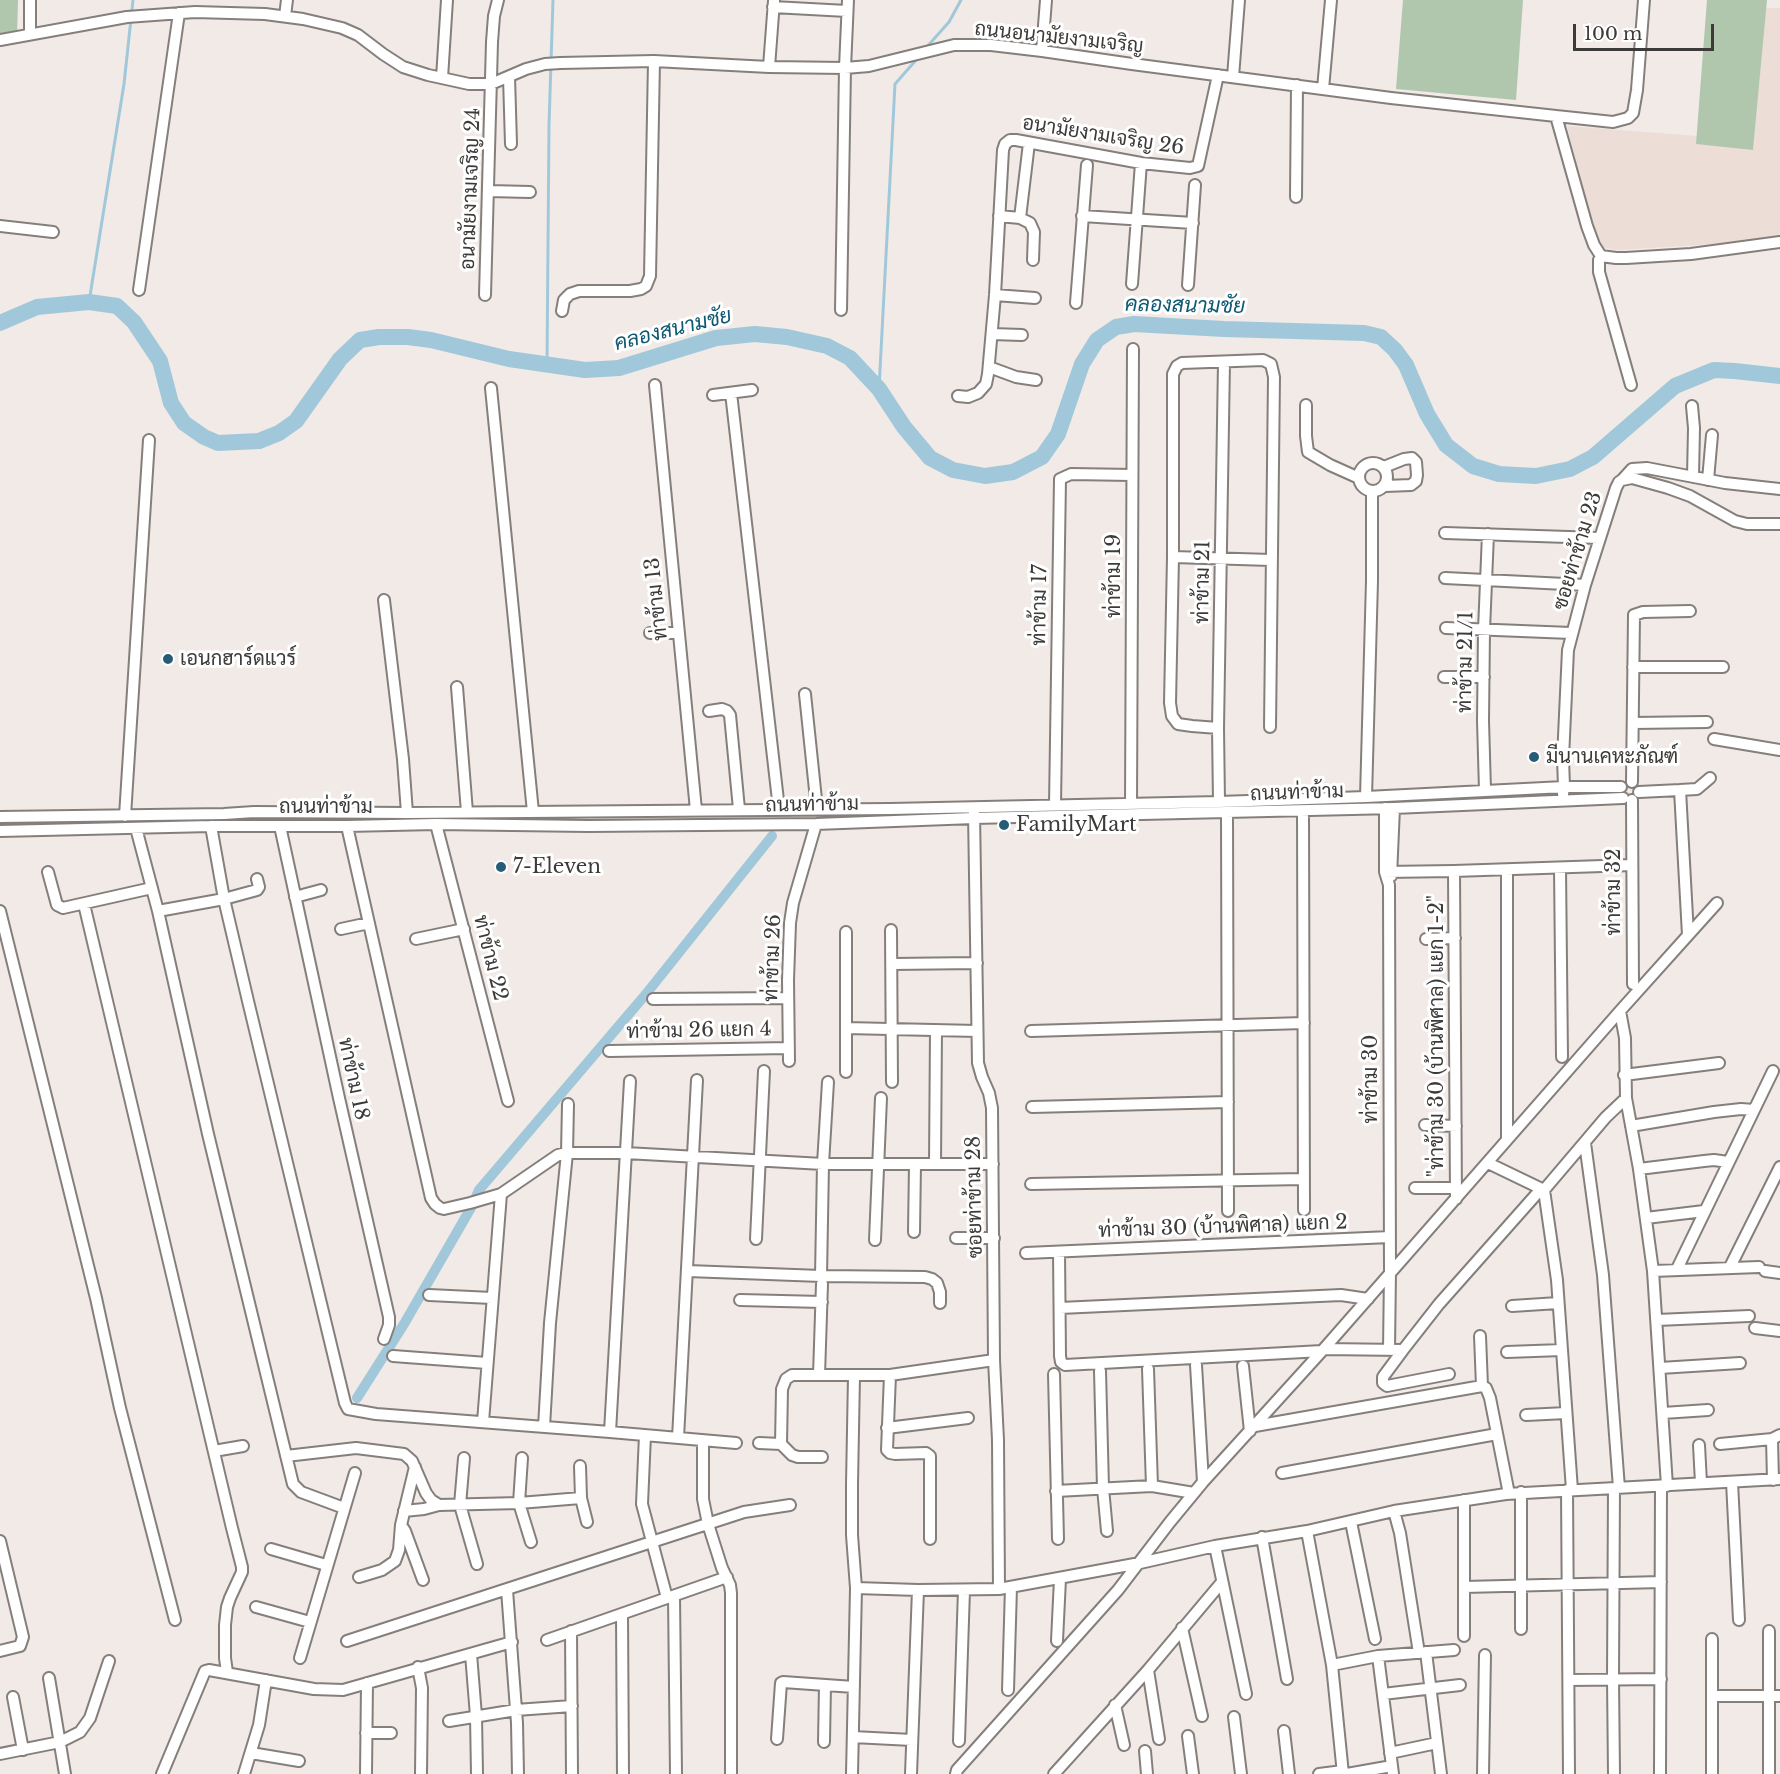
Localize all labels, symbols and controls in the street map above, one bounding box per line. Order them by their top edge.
scale bar [1576,12,1717,50]
street label: ถนนอนามัยงามเจริญ [973,17,1145,59]
text: 100 m [1584,23,1642,45]
street label: อนามัยงามเจริญ 24 [456,107,486,271]
street label: อนามัยงามเจริญ 26 [1020,111,1186,161]
water label: คลองสนามชัย [1125,292,1245,320]
water label: คลองสนามชัย [612,303,734,357]
street label: ซอยท่าข้าม 23 [1549,489,1607,613]
street label: ท่าข้าม 19 [1102,534,1126,618]
street label: ท่าข้าม 21 [1190,540,1216,624]
street label: ท่าข้าม 13 [641,556,673,642]
street label: ท่าข้าม 17 [1027,564,1053,646]
street label: ท่าข้าม 21/1 [1453,611,1479,713]
place label: เอนกฮาร์ดแวร์ [180,647,296,671]
marker: เอนกฮาร์ดแวร์ [161,652,175,666]
place label: มีนานเคหะภัณฑ์ [1546,745,1678,769]
marker: มีนานเคหะภัณฑ์ [1527,750,1541,764]
street label: ถนนท่าข้าม [1250,779,1344,807]
street label: ถนนท่าข้าม [765,792,859,818]
street label: ถนนท่าข้าม [279,795,373,819]
place label: FamilyMart [1016,813,1137,837]
marker: FamilyMart [997,818,1011,832]
street label: ท่าข้าม 32 [1602,848,1626,936]
place label: 7-Eleven [513,855,601,879]
marker: 7-Eleven [494,860,508,874]
street label: "ท่าข้าม 30 (บ้านพิศาล) แยก 1-2" [1425,895,1449,1177]
street label: ท่าข้าม 22 [468,913,512,1003]
street label: ท่าข้าม 26 [759,914,787,1002]
street label: ท่าข้าม 26 แยก 4 [626,1018,772,1044]
street label: ท่าข้าม 30 [1359,1034,1383,1124]
street label: ท่าข้าม 18 [333,1036,373,1122]
street label: ซอยท่าข้าม 28 [962,1136,988,1258]
street label: ท่าข้าม 30 (บ้านพิศาล) แยก 2 [1098,1211,1348,1243]

